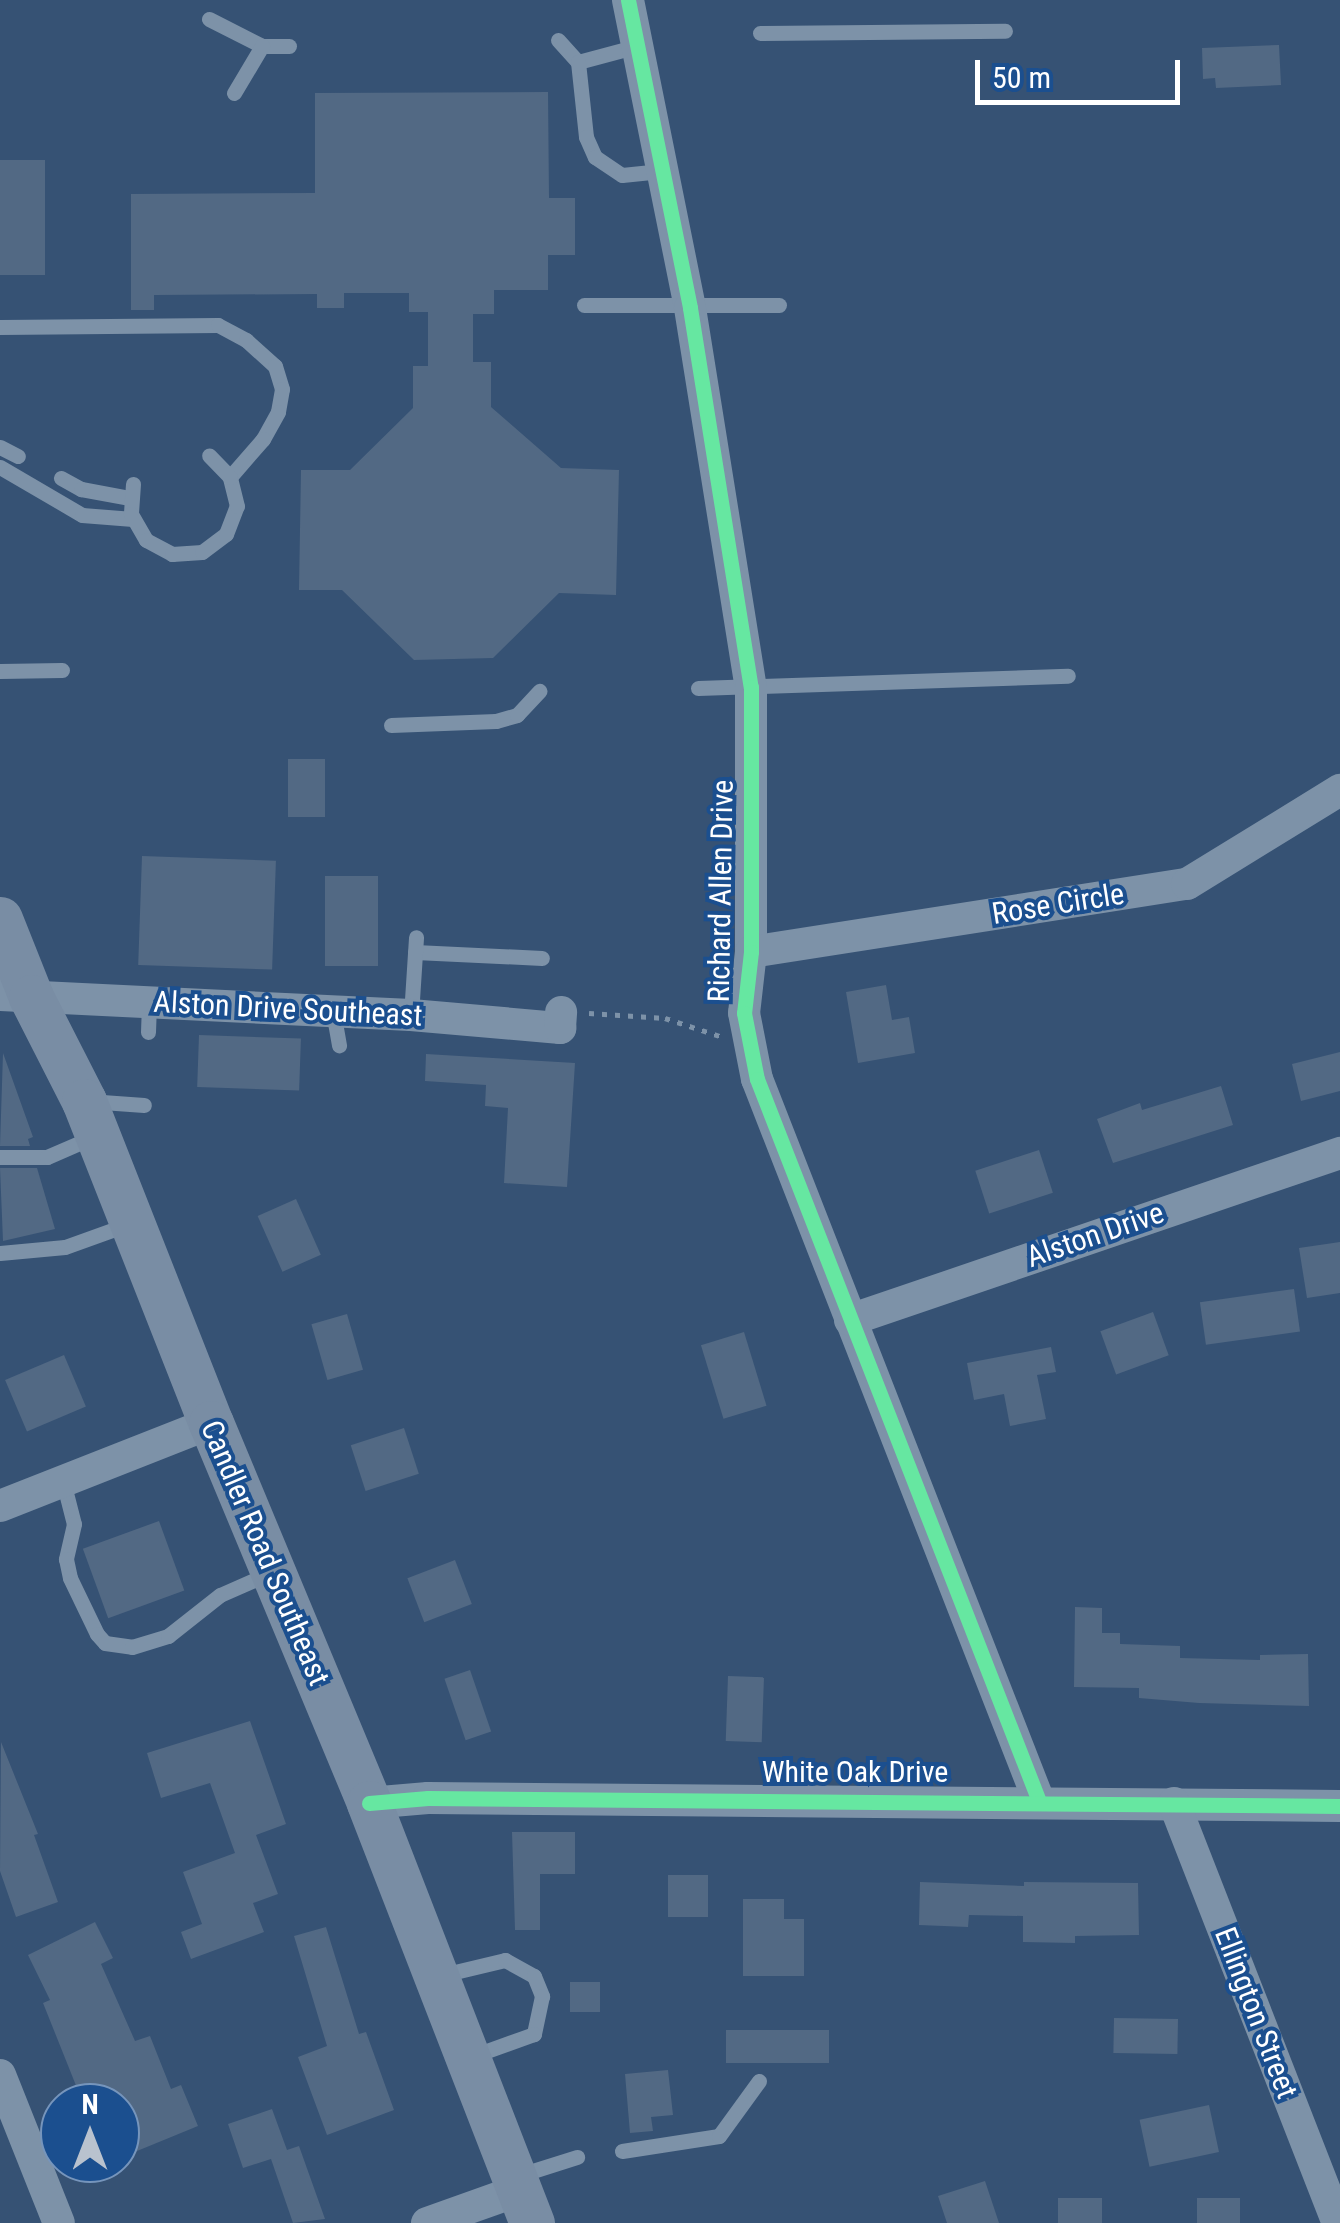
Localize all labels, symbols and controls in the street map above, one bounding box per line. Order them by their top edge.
scale bar [980,40,1185,102]
text: 50 m [992,60,1051,95]
street label: Richard Allen Drive [701,779,741,1003]
street label: Rose Circle [989,876,1127,932]
street label: Alston Drive Southeast [153,984,423,1034]
street label: Alston Drive [1022,1195,1168,1275]
street label: Candler Road Southeast [193,1415,337,1691]
street label: White Oak Drive [762,1754,948,1790]
street label: Ellington Street [1207,1922,1305,2104]
north arrow [40,2083,140,2183]
text: N [81,2088,99,2121]

